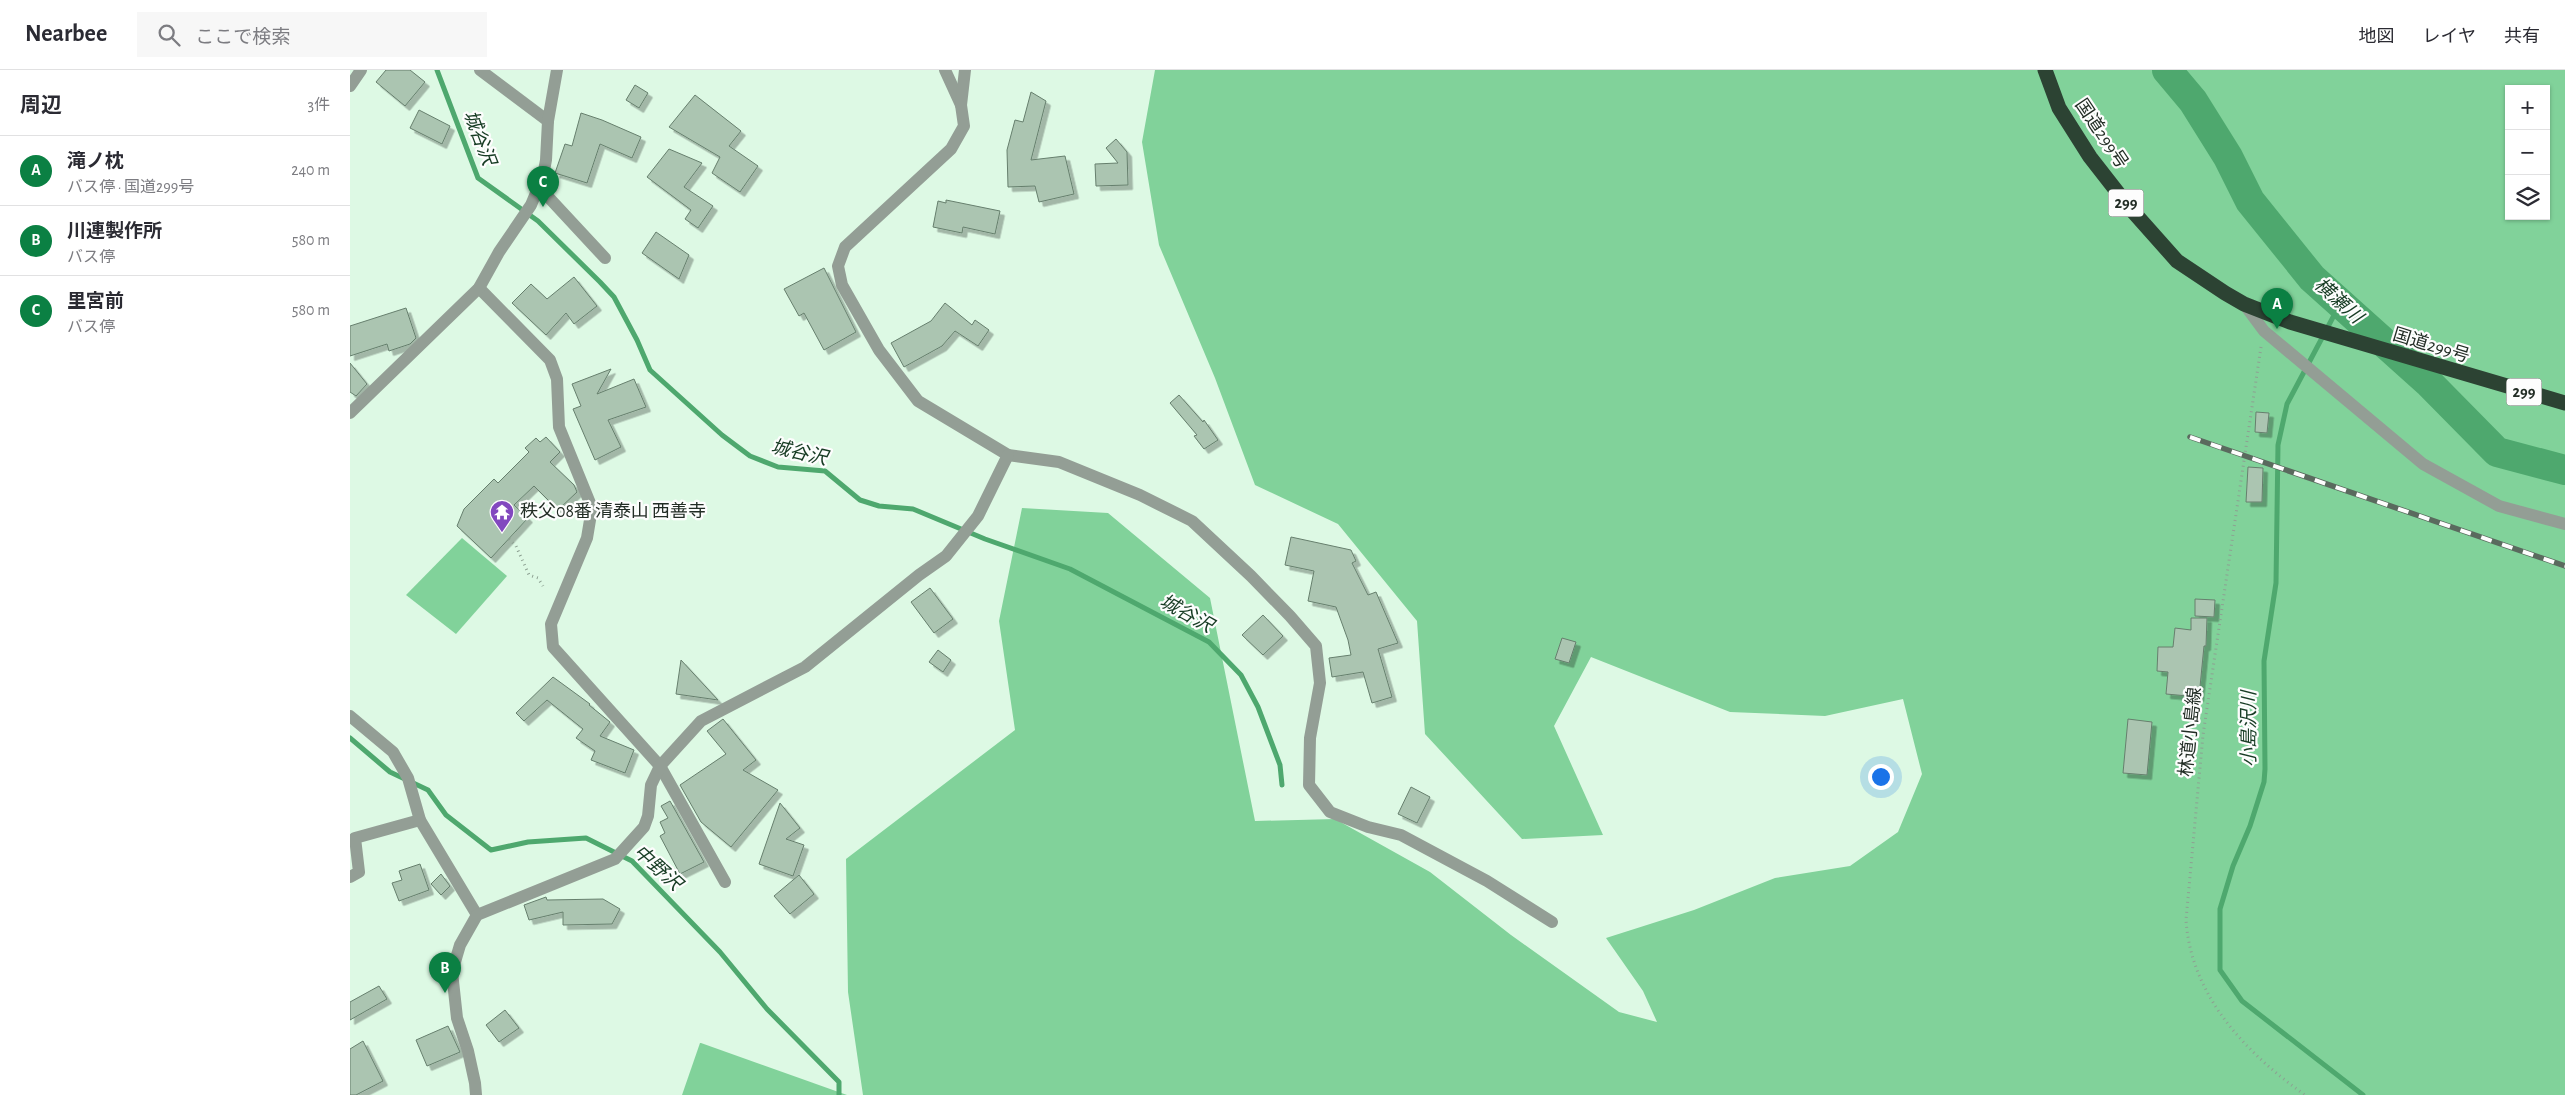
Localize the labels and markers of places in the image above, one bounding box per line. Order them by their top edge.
pin: C [527,166,559,207]
pin: A [2261,288,2293,329]
temple icon: 秩父08番 清泰山 西善寺 [489,499,515,533]
place label: 秩父08番 清泰山 西善寺 [520,501,706,521]
pin: B [429,952,461,993]

